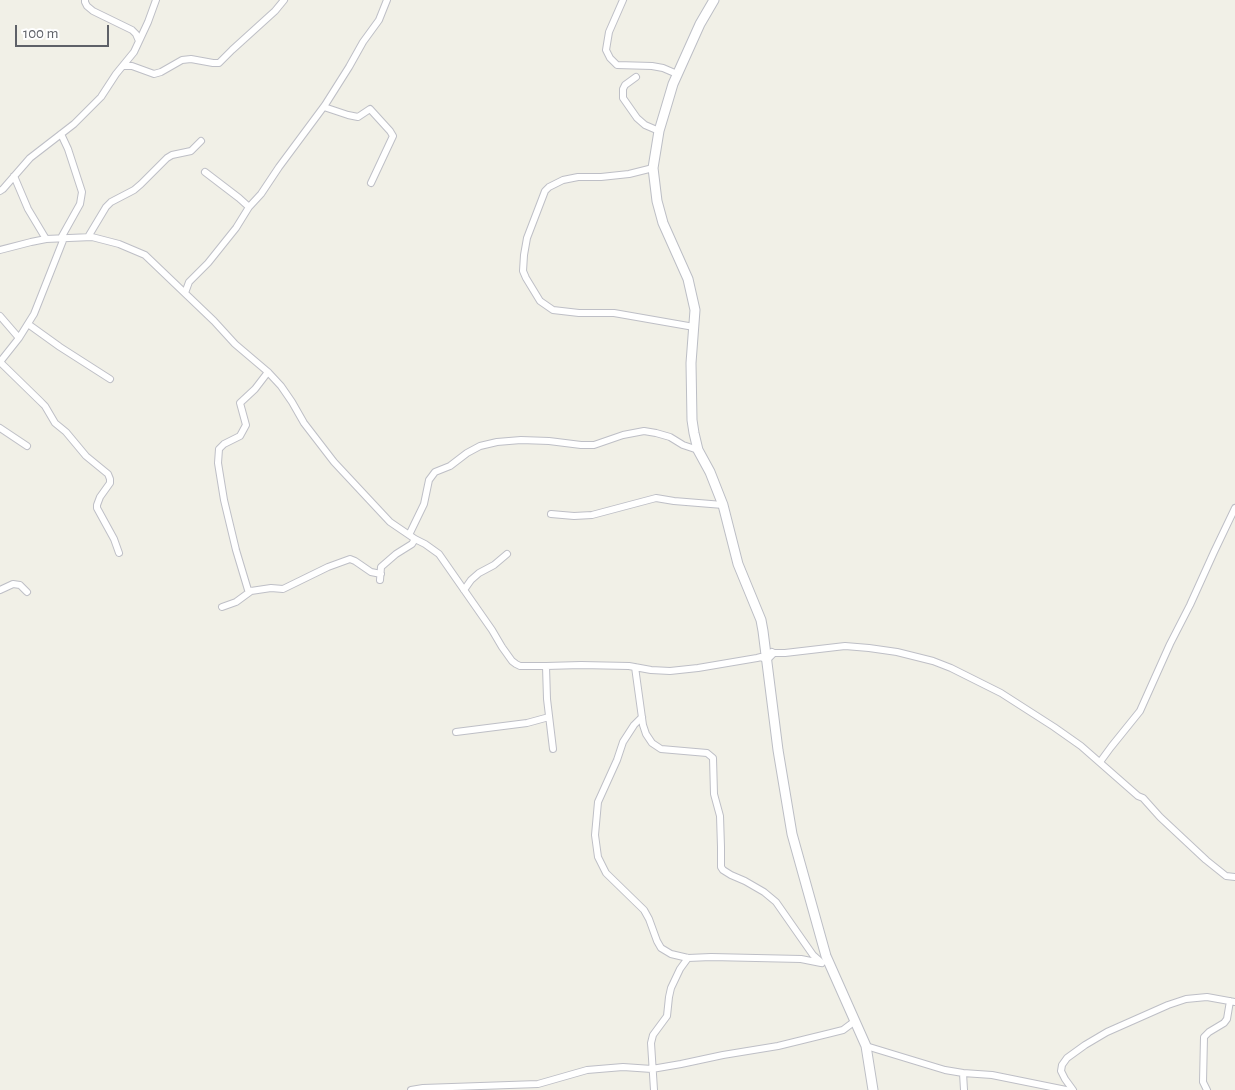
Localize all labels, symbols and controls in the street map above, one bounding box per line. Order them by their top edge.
scale bar [18,15,111,47]
text: 100 m [23,26,58,41]

